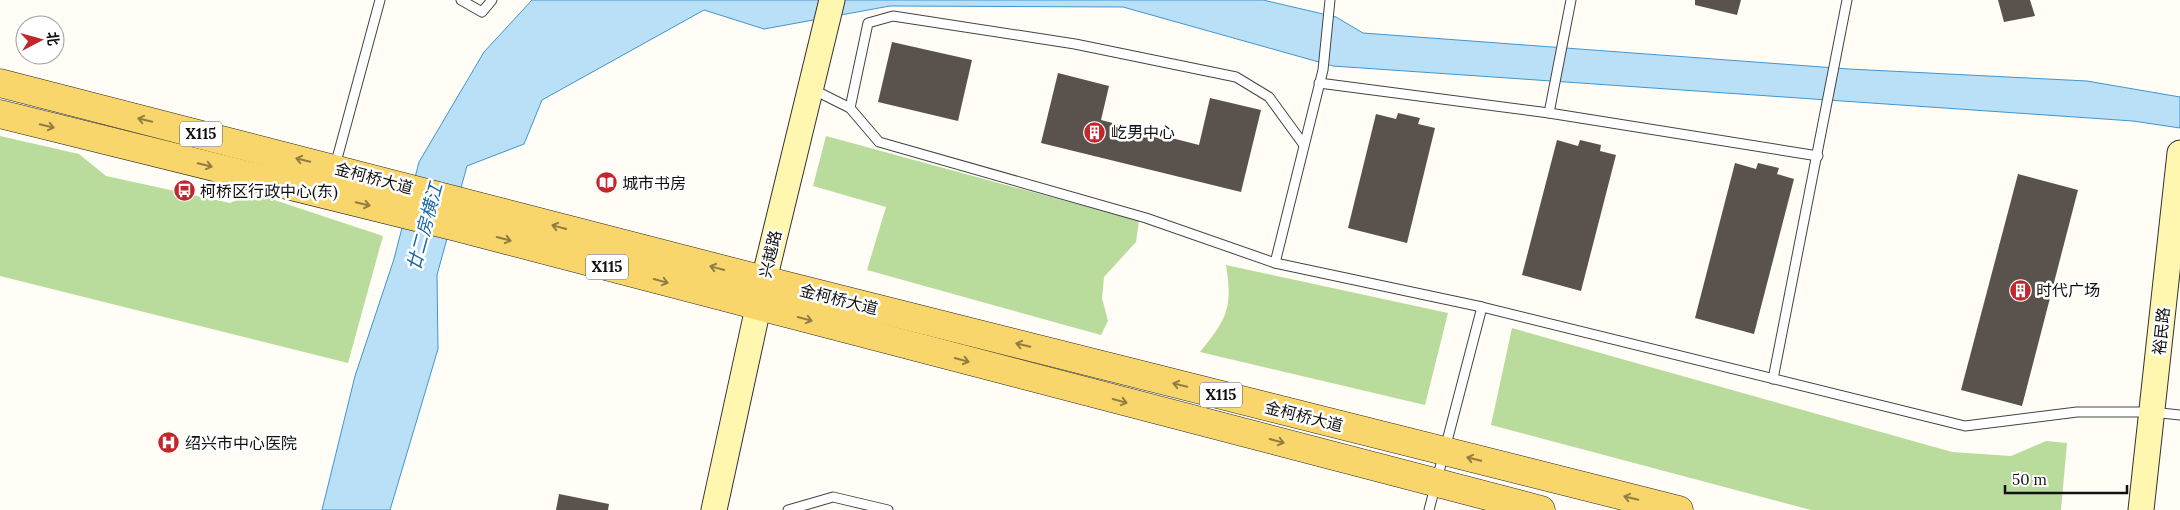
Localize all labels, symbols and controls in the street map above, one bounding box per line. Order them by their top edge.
north arrow [15,15,65,65]
text: 北 [43,31,63,47]
one-way arrow [138,115,154,124]
building icon: 屹男中心 [1083,120,1107,144]
one-way arrow [39,122,55,131]
road number: X115 [180,122,222,146]
place label: 屹男中心 [1111,122,1175,142]
one-way arrow [295,155,311,164]
street label: 金柯桥大道 [333,158,415,198]
one-way arrow [197,161,213,170]
library icon: 城市书房 [594,171,618,195]
place label: 城市书房 [622,173,686,193]
water label: 廿二房横江 [402,178,448,273]
bus stop icon: 柯桥区行政中心(东) [172,179,196,203]
place label: 柯桥区行政中心(东) [200,181,338,202]
one-way arrow [354,200,370,209]
one-way arrow [552,222,568,231]
street label: 兴越路 [755,228,785,280]
one-way arrow [495,235,511,245]
road number: X115 [586,254,628,280]
one-way arrow [709,263,725,272]
one-way arrow [652,277,668,286]
building icon: 时代广场 [2008,278,2032,302]
street label: 金柯桥大道 [798,280,880,318]
place label: 时代广场 [2036,280,2100,300]
street label: 裕民路 [2149,306,2173,356]
one-way arrow [797,315,813,324]
one-way arrow [1015,340,1031,350]
one-way arrow [954,356,970,365]
one-way arrow [1173,380,1189,389]
road number: X115 [1200,382,1242,408]
one-way arrow [1111,396,1127,406]
street label: 金柯桥大道 [1263,397,1345,435]
hospital icon: 绍兴市中心医院 [157,431,181,455]
place label: 绍兴市中心医院 [185,433,297,453]
one-way arrow [1268,437,1284,447]
one-way arrow [1466,453,1482,463]
scale bar [2005,462,2128,494]
text: 50 m [2012,470,2047,489]
one-way arrow [1624,493,1640,502]

